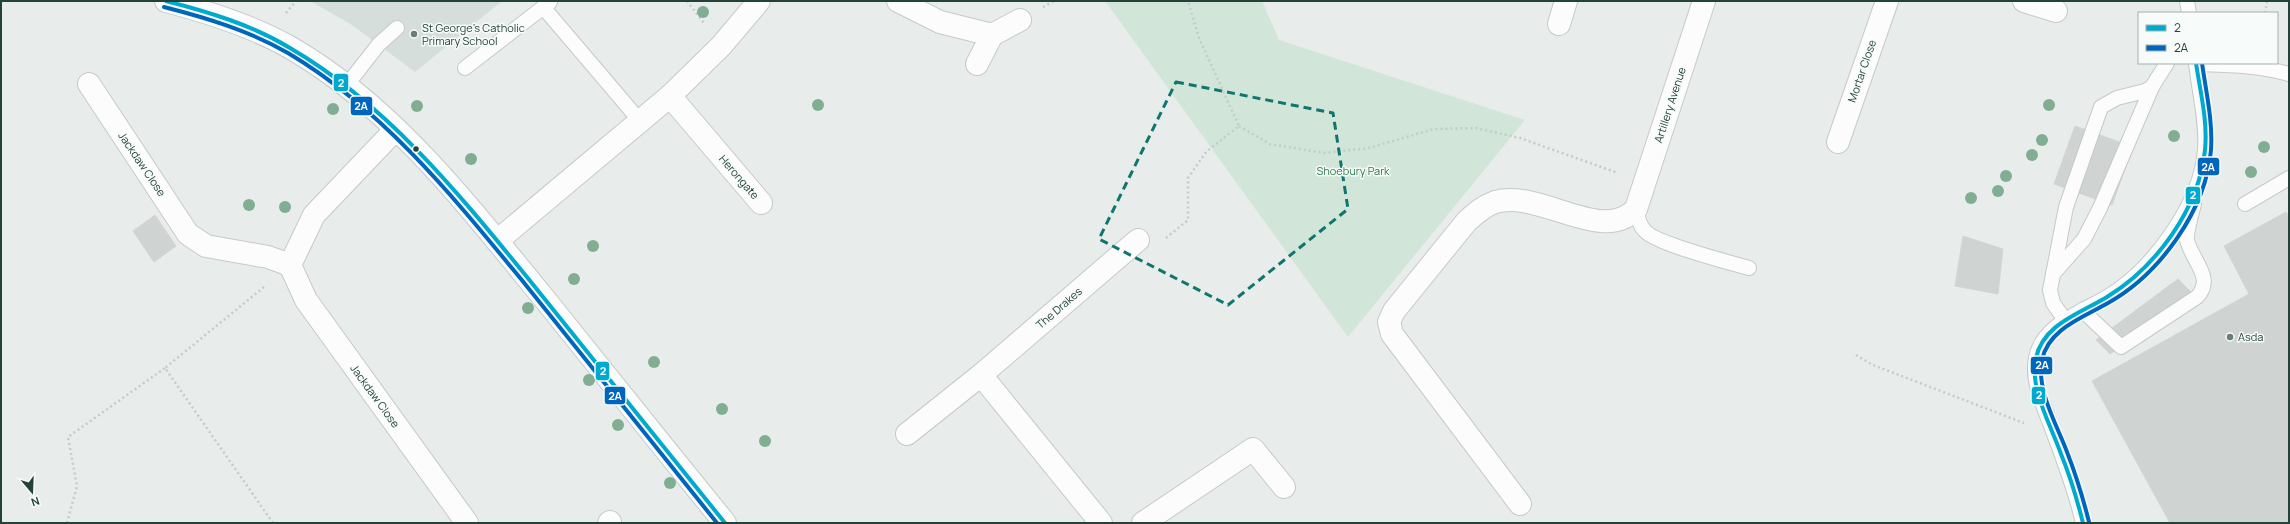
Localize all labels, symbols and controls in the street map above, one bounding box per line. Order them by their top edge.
legend [2138,12,2278,64]
text: 2 [2174,19,2181,36]
place label: St George's Catholic Primary School [422,20,525,48]
marker: St George's Catholic Primary School [409,29,419,39]
street label: Mortar Close [1844,37,1879,104]
text: 2A [2174,39,2189,56]
street label: Artillery Avenue [1650,64,1689,145]
line badge: 2 [333,73,349,92]
text: 2 [338,75,344,90]
line badge: 2A [350,96,373,116]
text: 2A [354,98,368,113]
street label: Jackdaw Close [115,129,170,199]
unlabelled marker [411,144,421,154]
street label: Herongate [716,151,763,202]
line badge: 2A [2197,157,2220,176]
text: 2A [2201,159,2215,174]
park label: Shoebury Park [1316,163,1390,178]
line badge: 2 [2185,186,2201,205]
text: 2 [2190,187,2196,202]
street label: The Drakes [1032,283,1085,332]
place label: Asda [2238,329,2263,344]
marker: Asda [2225,332,2235,342]
line badge: 2A [2030,356,2053,375]
text: 2A [2035,357,2049,372]
street label: Jackdaw Close [347,361,404,431]
line badge: 2 [595,361,610,381]
text: 2 [600,363,606,378]
line badge: 2A [604,386,626,405]
line badge: 2 [2031,386,2046,405]
text: 2 [2036,387,2042,402]
text: 2A [608,388,622,403]
north arrow [12,472,52,512]
text: N [29,494,42,510]

